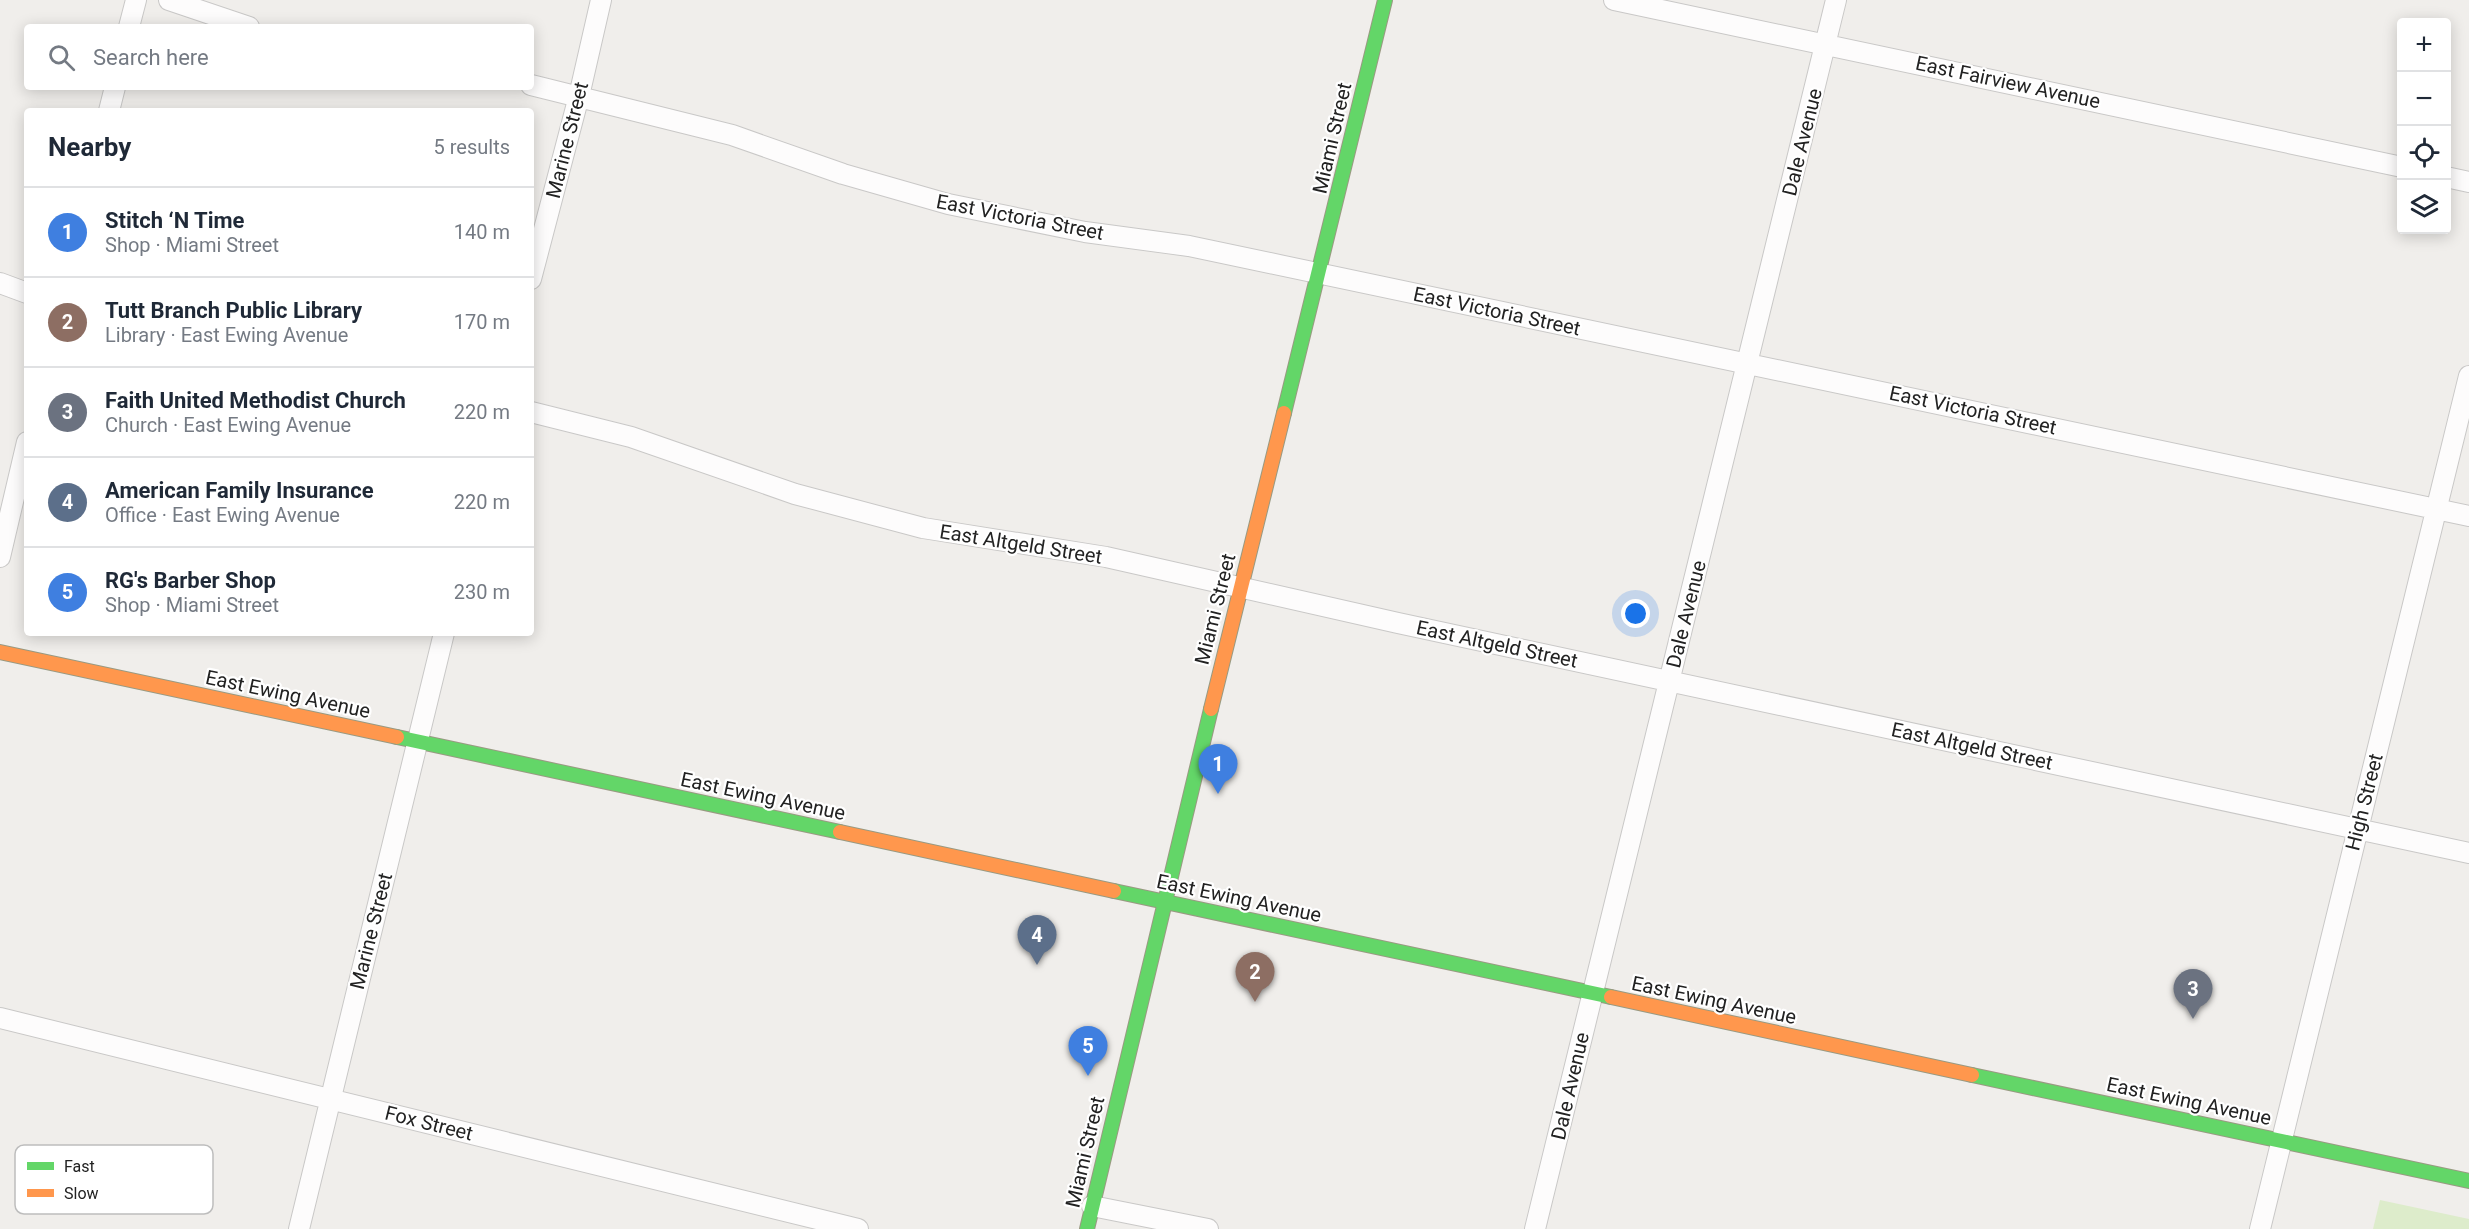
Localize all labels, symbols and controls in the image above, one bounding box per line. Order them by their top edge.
map controls [2397,18,2451,234]
button: + [2397,18,2451,72]
search box [24,24,534,90]
icon: search [45,41,78,74]
text: Search here [93,45,209,70]
street label: East Fairview Avenue [1914,51,2102,113]
button: − [2397,72,2451,126]
street label: Marine Street [541,79,593,201]
street label: Miami Street [1308,80,1356,196]
street label: Dale Avenue [1777,86,1827,198]
button: locate [2397,126,2451,180]
text: Nearby [48,132,131,162]
text: 5 results [434,135,510,159]
button: layers [2397,180,2451,234]
street label: East Victoria Street [934,189,1106,245]
text: Stitch ‘N Time [105,208,244,233]
text: 1 [62,220,73,244]
text: 140 m [454,220,510,244]
text: Shop · Miami Street [105,233,279,257]
street label: East Victoria Street [1411,282,1583,340]
text: Tutt Branch Public Library [105,298,362,323]
text: 2 [62,310,73,334]
text: 170 m [454,310,510,334]
text: Library · East Ewing Avenue [105,323,348,347]
street label: East Victoria Street [1887,381,2059,439]
text: Faith United Methodist Church [105,388,406,413]
text: 3 [62,400,73,424]
text: 220 m [454,400,510,424]
text: Church · East Ewing Avenue [105,413,351,437]
text: American Family Insurance [105,478,374,503]
text: 4 [62,490,73,514]
text: 220 m [454,490,510,514]
text: Office · East Ewing Avenue [105,503,340,527]
street label: East Altgeld Street [938,519,1104,569]
street label: Miami Street [1190,551,1240,667]
street label: Dale Avenue [1661,558,1711,670]
text: RG's Barber Shop [105,568,276,593]
text: 5 [62,580,73,604]
text: 230 m [454,580,510,604]
text: Shop · Miami Street [105,593,279,617]
your location [1621,599,1650,628]
street label: East Altgeld Street [1414,615,1580,673]
street label: East Ewing Avenue [203,665,373,723]
street label: East Altgeld Street [1889,717,2055,775]
pin: 1 [1198,744,1238,794]
street label: High Street [2340,751,2388,853]
street label: East Ewing Avenue [678,767,848,825]
street label: East Ewing Avenue [1154,869,1324,927]
street label: Marine Street [345,870,397,992]
pin: 4 [1018,916,1056,965]
pin: 2 [1236,952,1274,1002]
pin: 3 [2174,970,2212,1019]
street label: East Ewing Avenue [1629,971,1799,1029]
pin: 5 [1068,1026,1108,1076]
street label: Dale Avenue [1546,1030,1594,1142]
street label: East Ewing Avenue [2104,1072,2274,1130]
street label: Miami Street [1061,1094,1109,1210]
street label: Fox Street [383,1101,475,1145]
legend [15,1145,213,1214]
text: Fast [64,1157,95,1176]
text: Slow [64,1184,99,1203]

